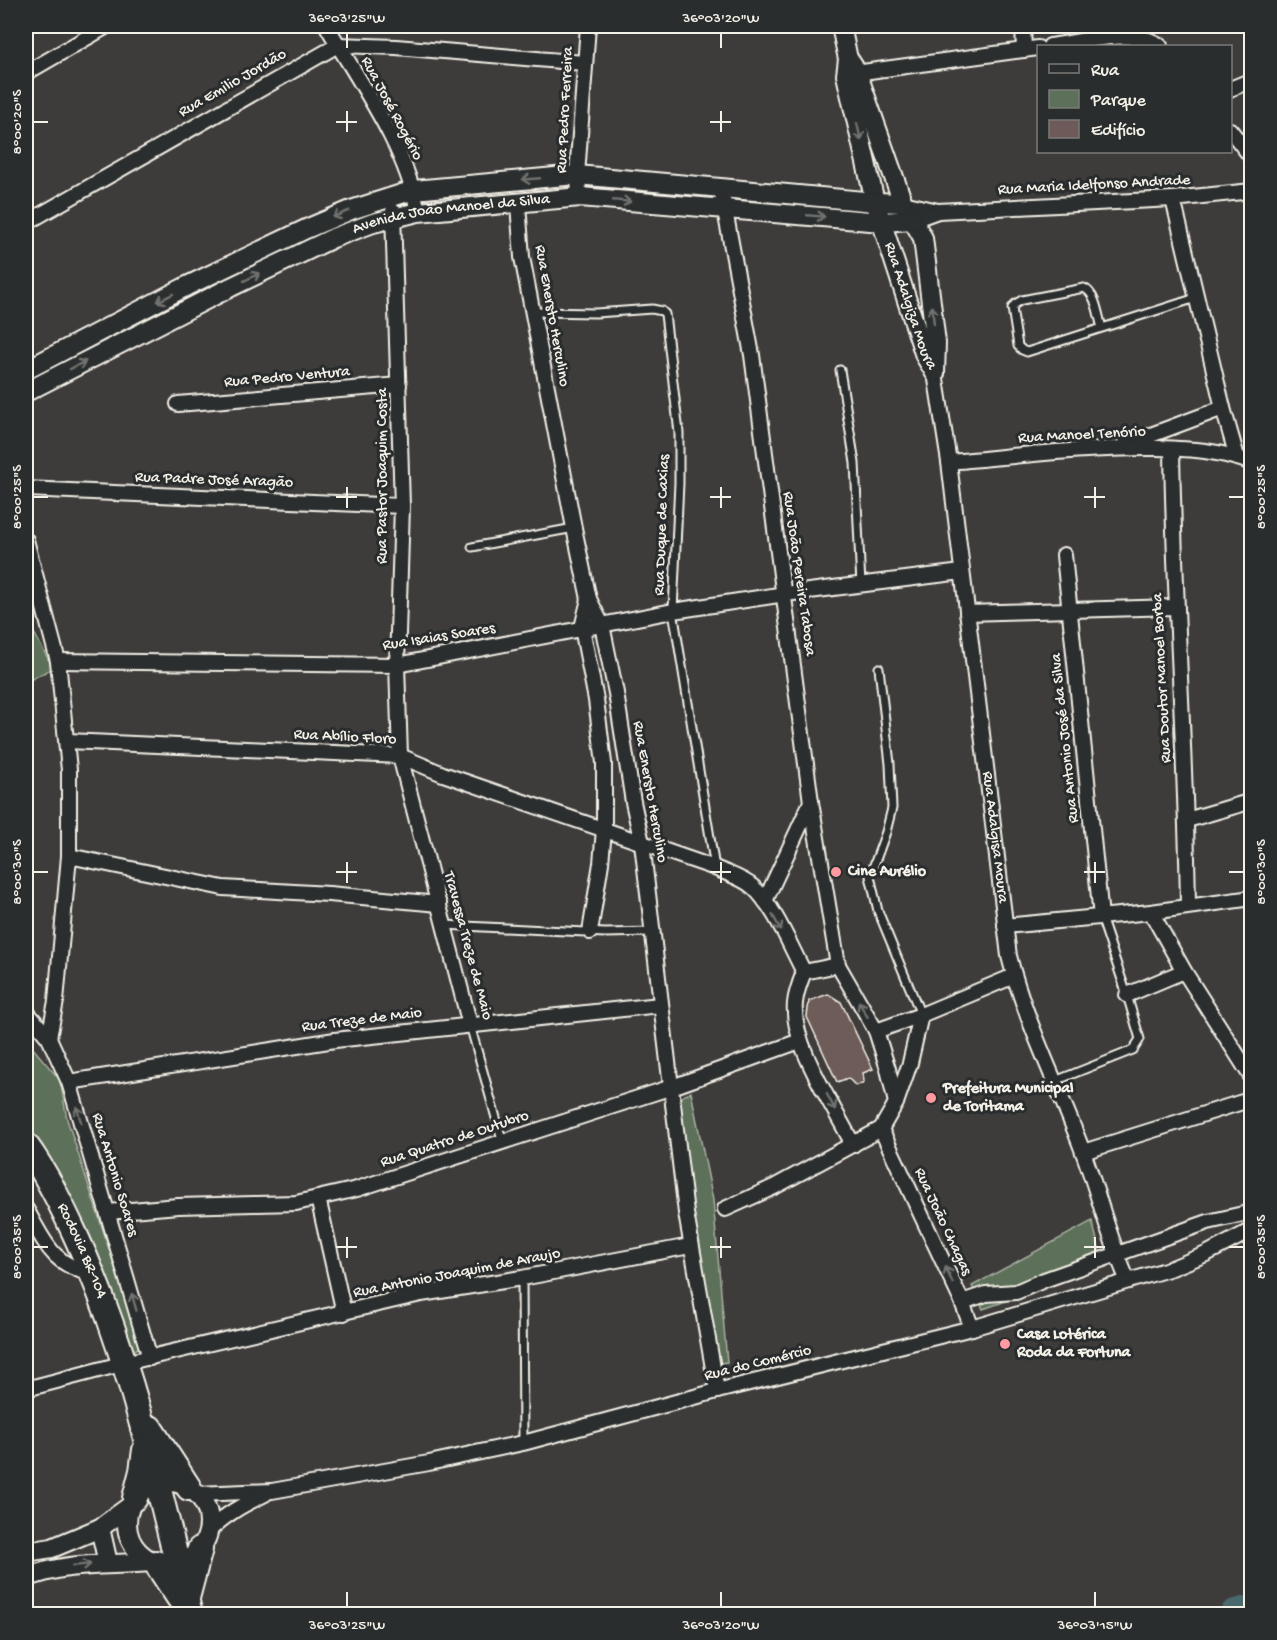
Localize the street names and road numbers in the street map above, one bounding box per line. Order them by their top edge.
street label: Rua Emilio Jordão [176,45,290,123]
street label: Rua Pedro Ferreira [553,45,579,174]
street label: Rua José Rogério [356,54,426,164]
street label: Rua Maria Idelfonso Andrade [997,171,1191,201]
street label: Avenida João Manoel da Silva [350,190,552,239]
street label: Rua Adalgiza Moura [879,240,941,375]
street label: Rua Enersto Herculino [529,244,573,388]
street label: Rua Pedro Ventura [223,363,352,393]
street label: Rua Pastor Joaquim Costa [374,387,393,564]
street label: Rua Manoel Tenório [1018,423,1146,449]
street label: Rua Duque de Caxias [651,453,675,596]
street label: Rua Padre José Aragão [135,469,293,493]
street label: Rua João Pereira Tabosa [777,491,819,658]
street label: Rua Doutor Manoel Borba [1149,591,1177,763]
street label: Rua Isaias Soares [381,620,498,656]
street label: Rua Antonio José da Silva [1048,651,1084,824]
street label: Rua Enersto Herculino [627,720,671,864]
street label: Rua Abílio Floro [293,726,397,750]
street label: Rua Adalgisa Moura [977,770,1012,905]
street label: Travessa Treze de Maio [438,869,496,1022]
street label: Rua Treze de Maio [301,1004,423,1038]
street label: Rua Quatro de Outubro [378,1107,532,1173]
street label: Rua Antonio Soares [86,1111,142,1240]
street label: Rua João Chagas [909,1165,976,1280]
street label: Rodovia BR-104 [52,1200,111,1302]
street label: Rua Antonio Joaquim de Araujo [352,1245,562,1303]
street label: Rua do Comércio [703,1342,813,1386]

